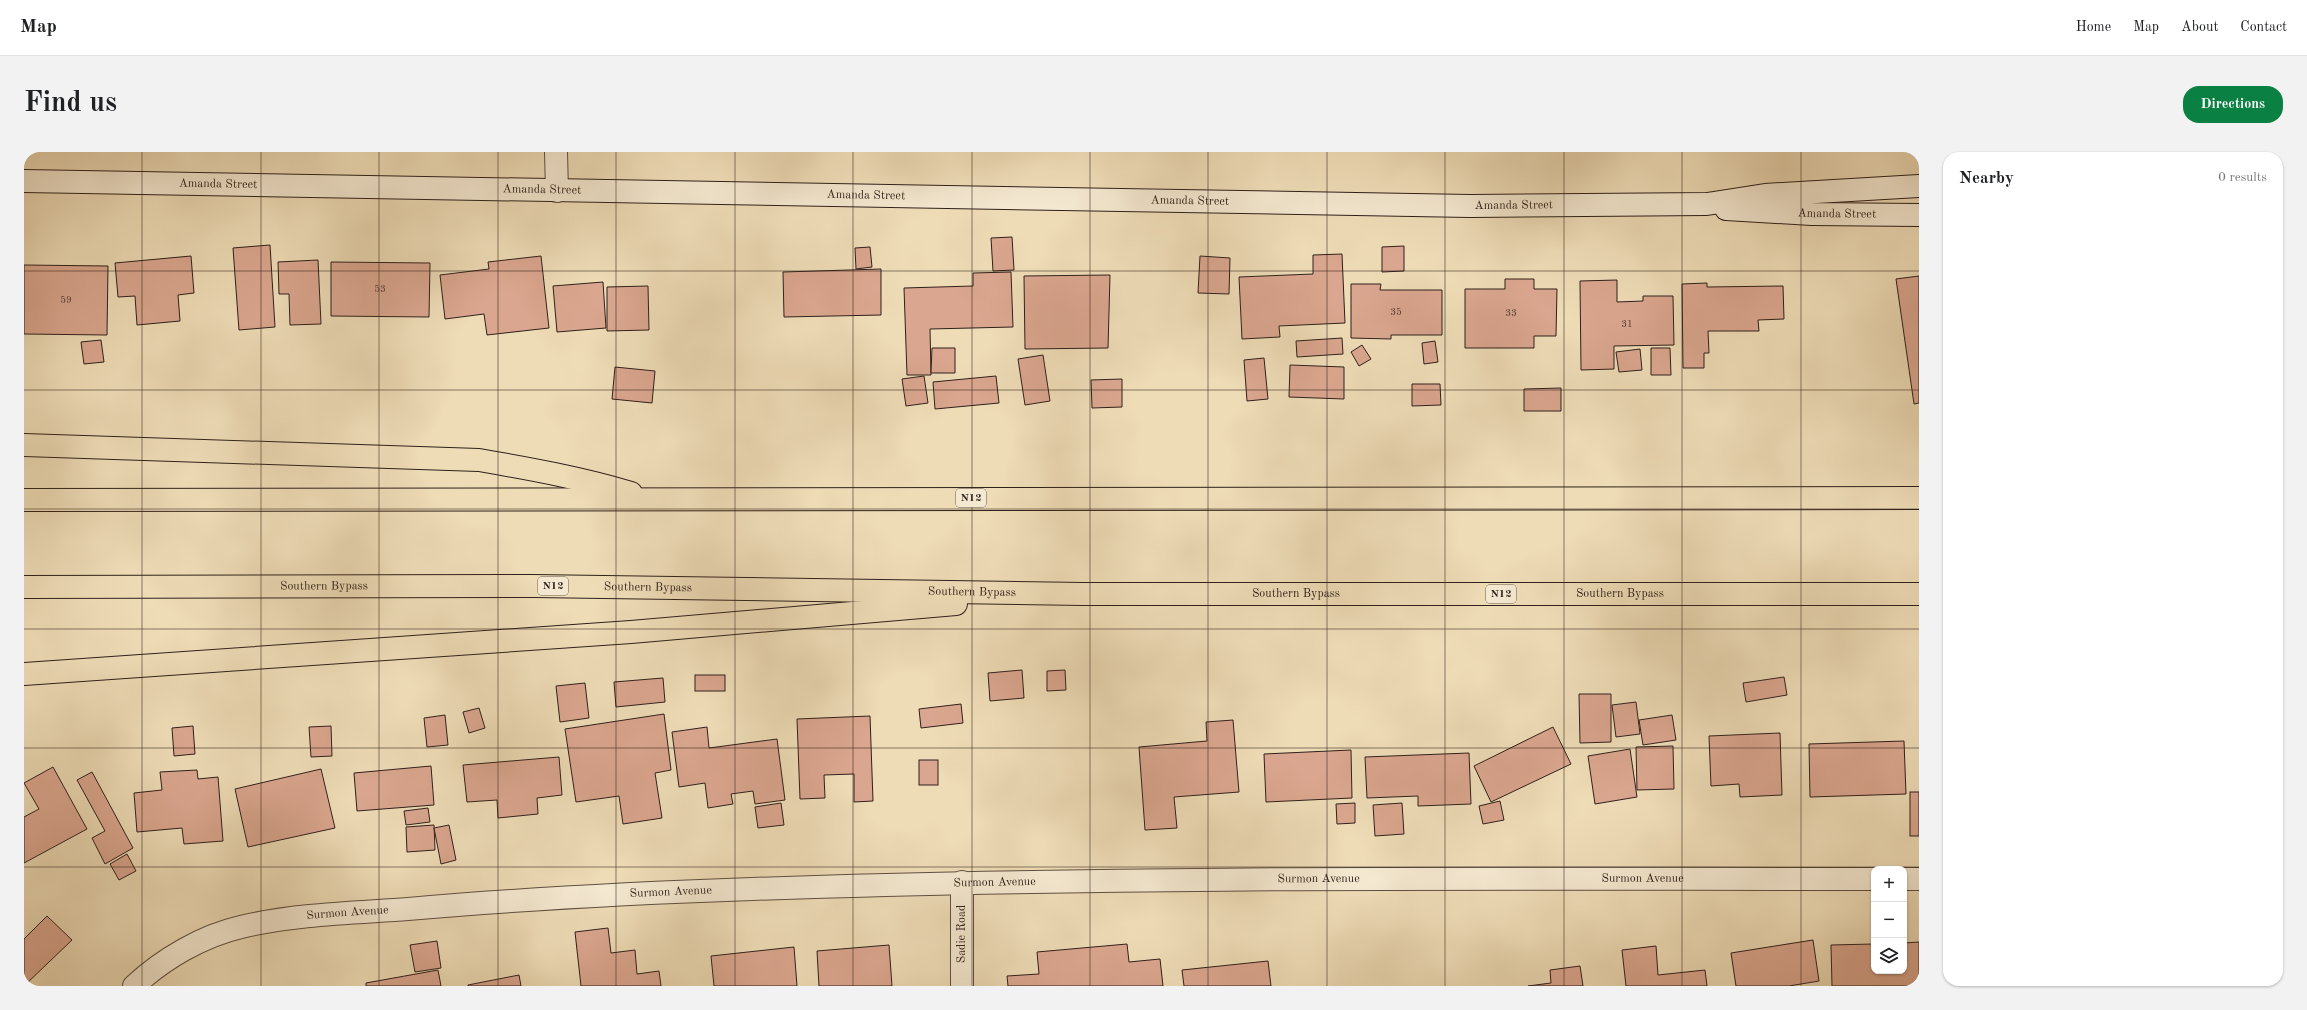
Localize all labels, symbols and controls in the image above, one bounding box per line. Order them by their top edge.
text: Map [20,18,57,37]
text: Home [2076,20,2111,34]
text: Map [2133,20,2159,34]
text: About [2181,20,2218,34]
text: Contact [2240,20,2287,34]
button: Directions [2183,86,2283,123]
text: Find us [24,90,117,118]
text: Nearby [1959,170,2014,187]
text: 0 results [2218,171,2267,184]
street label: Amanda Street [179,178,257,191]
street label: Amanda Street [503,183,581,197]
street label: Amanda Street [827,189,905,202]
street label: Amanda Street [1150,194,1229,208]
street label: Amanda Street [1474,199,1553,212]
street label: Amanda Street [1797,207,1876,221]
house number: 53 [374,284,386,294]
house number: 59 [60,295,72,305]
house number: 35 [1390,307,1402,317]
house number: 33 [1505,308,1517,318]
house number: 31 [1621,319,1633,329]
road number: N12 [956,489,986,507]
road number: N12 [538,577,568,595]
street label: Southern Bypass [280,580,368,592]
street label: Southern Bypass [604,581,692,594]
road number: N12 [1486,585,1516,603]
street label: Southern Bypass [928,586,1016,599]
street label: Southern Bypass [1252,588,1340,600]
street label: Southern Bypass [1576,588,1664,600]
map controls [1871,866,1907,974]
button: + [1871,866,1907,902]
street label: Surmon Avenue [1277,873,1360,885]
street label: Surmon Avenue [1601,873,1684,885]
street label: Surmon Avenue [953,876,1036,889]
street label: Surmon Avenue [629,884,713,900]
button: − [1871,902,1907,938]
street label: Surmon Avenue [306,904,389,922]
street label: Sadie Road [956,905,968,963]
button: layers [1871,938,1907,974]

